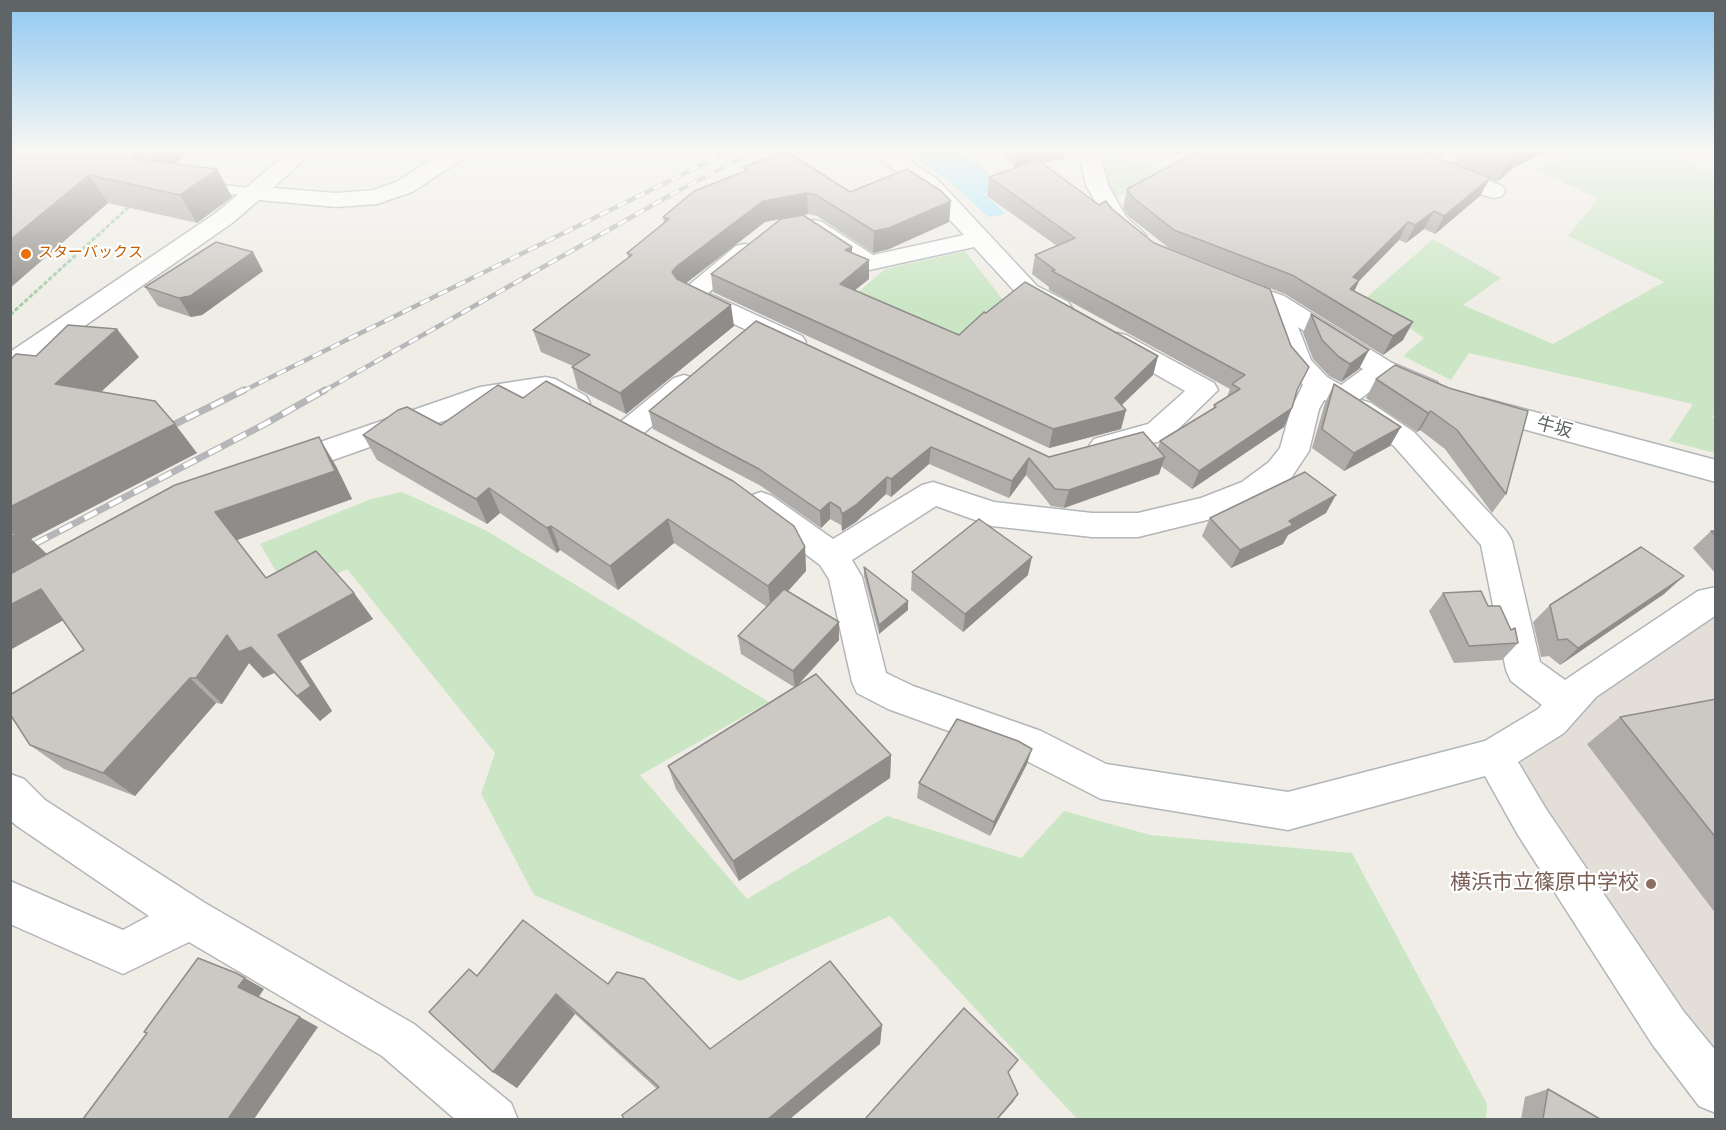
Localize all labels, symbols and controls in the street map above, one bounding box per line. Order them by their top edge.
place label: スターバックス [38,245,143,263]
marker: スターバックス [19,247,33,261]
street label: 牛坂 [1534,414,1574,444]
place label: 横浜市立篠原中学校 [1450,871,1639,897]
marker: 横浜市立篠原中学校 [1644,877,1658,891]

